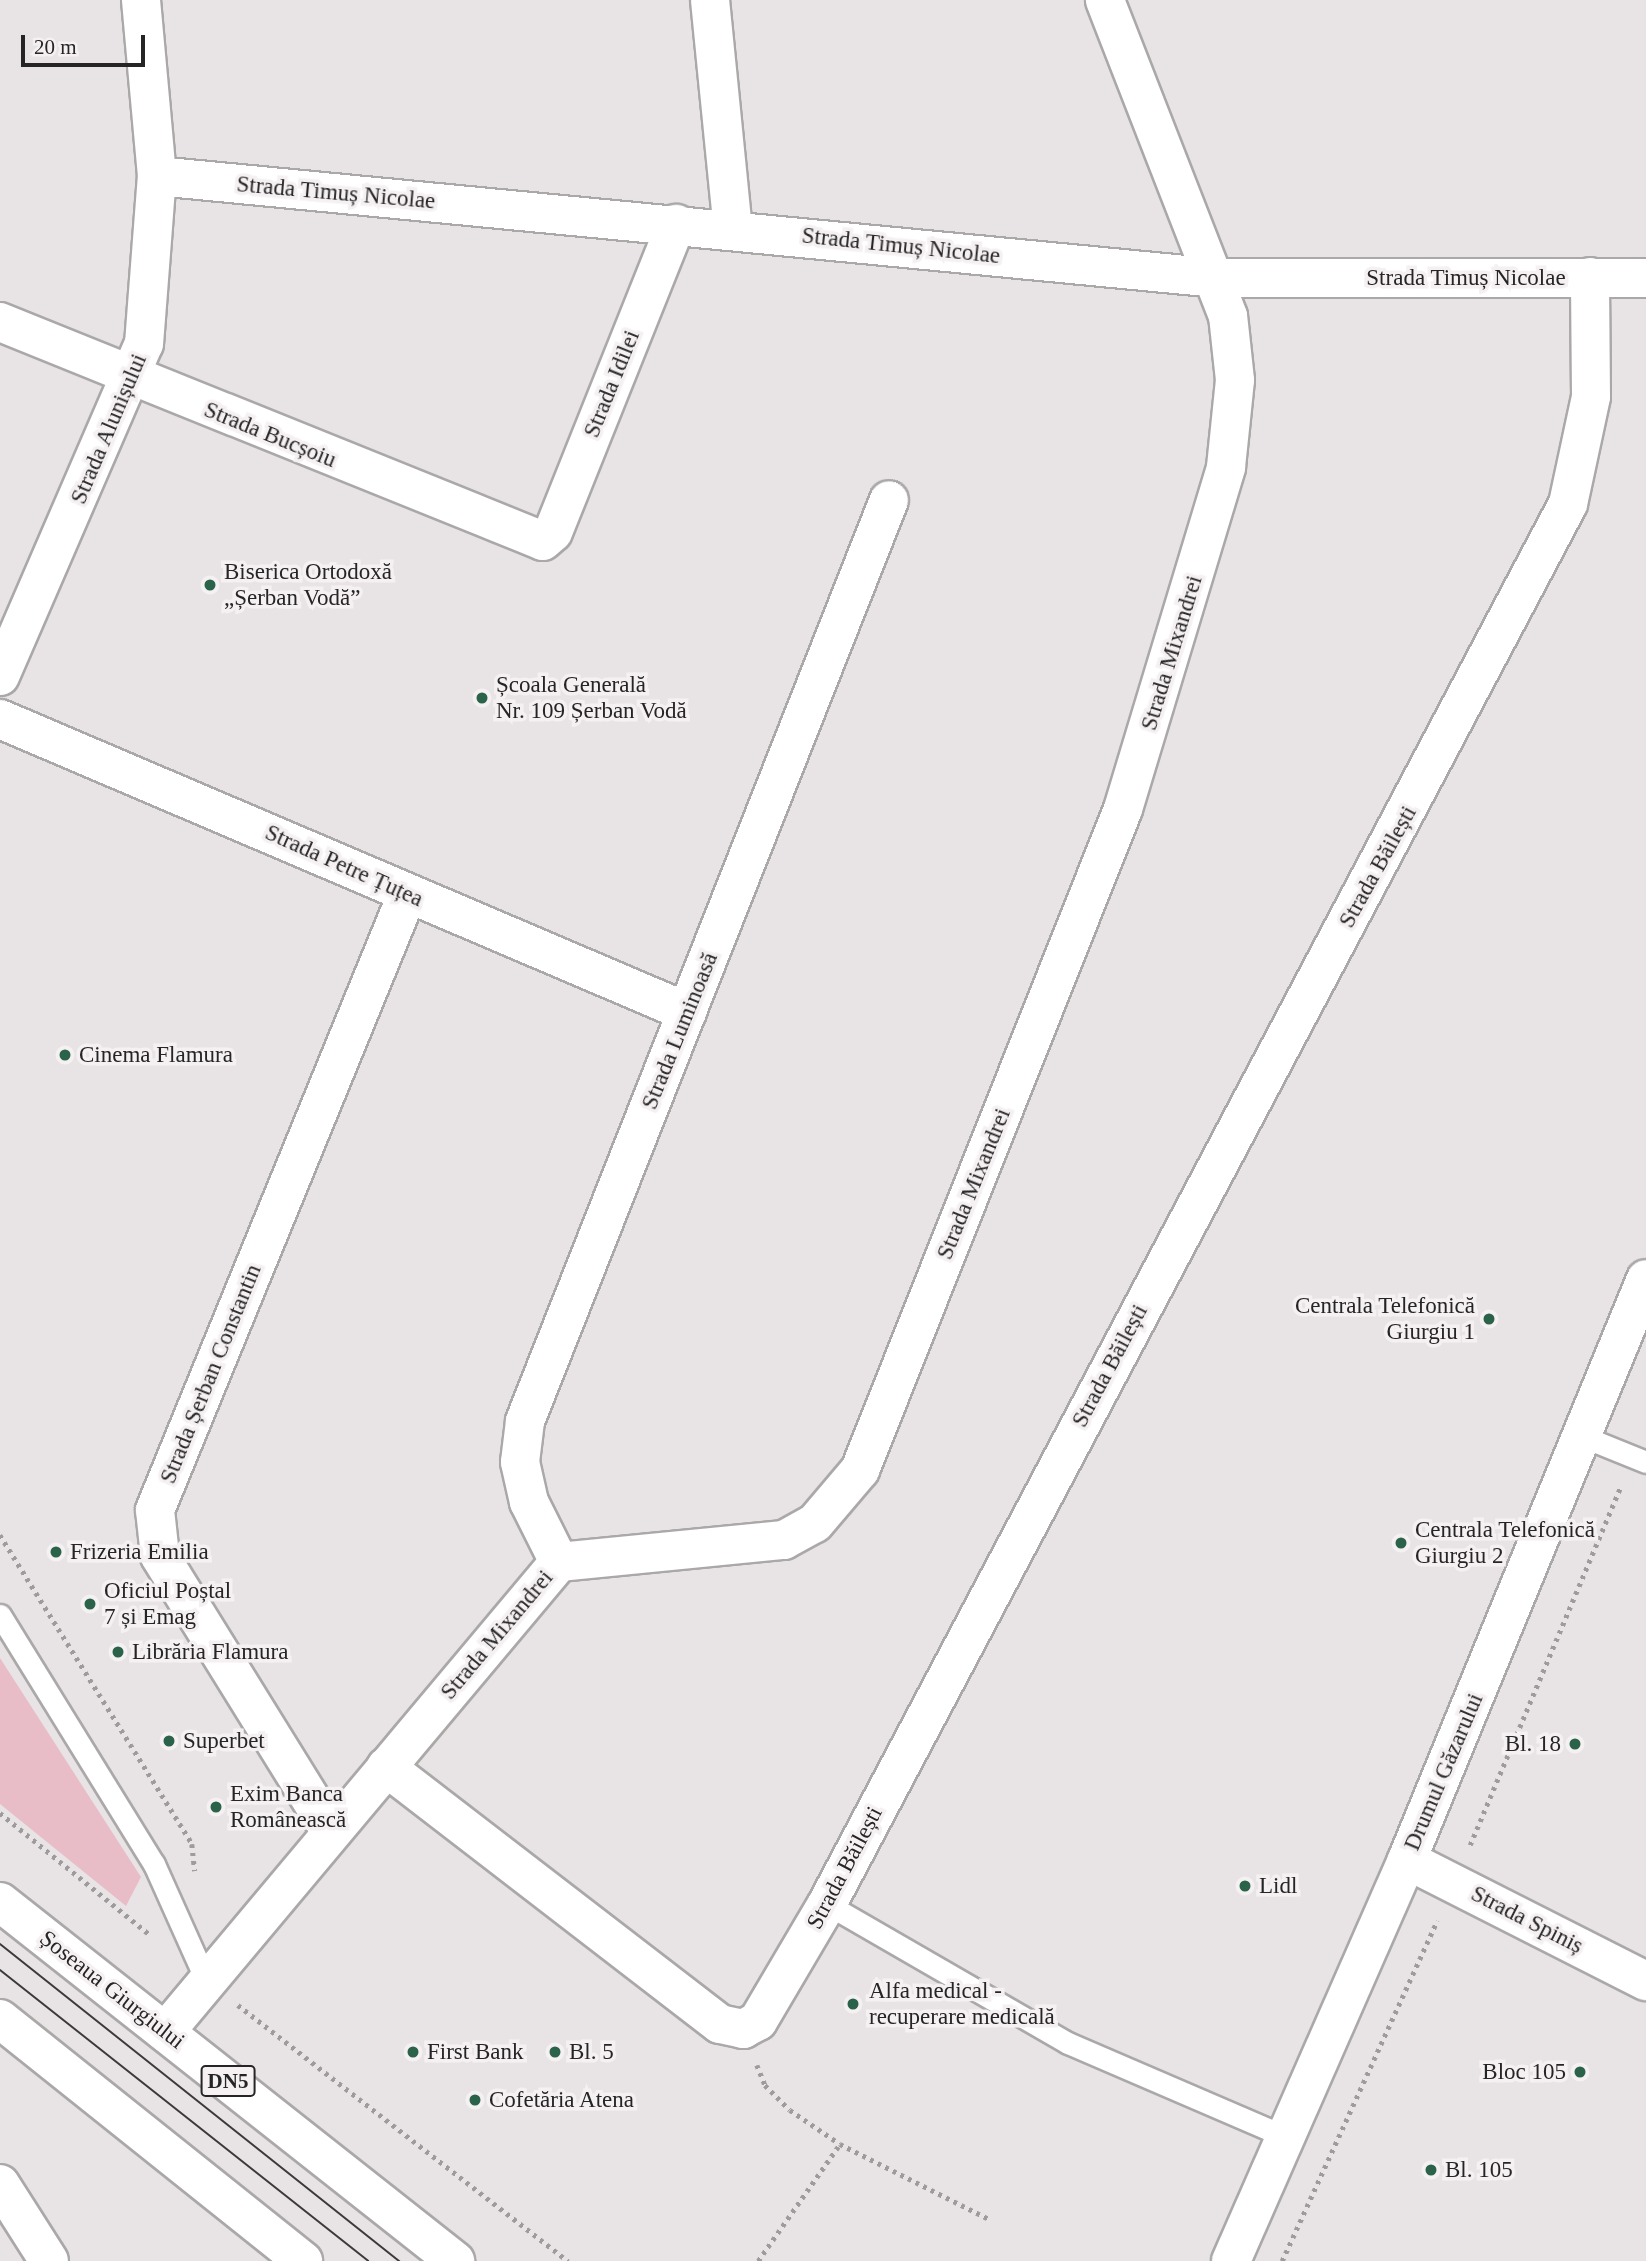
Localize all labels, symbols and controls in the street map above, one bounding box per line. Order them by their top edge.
scale bar [24,21,149,65]
text: 20 m [34,35,77,59]
street label: Strada Timuș Nicolae [235,171,437,215]
street label: Strada Timuș Nicolae [800,222,1002,270]
street label: Strada Timuș Nicolae [1366,264,1566,292]
street label: Strada Idilei [578,326,646,442]
street label: Strada Alunișului [65,349,153,509]
street label: Strada Bucșoiu [200,396,340,474]
place label: Biserica Ortodoxă „Șerban Vodă” [224,558,392,612]
street label: Strada Mixandrei [1135,572,1209,734]
marker: Biserica Ortodoxă „Șerban Vodă” [202,577,218,593]
place label: Școala Generală Nr. 109 Șerban Vodă [496,671,687,725]
marker: Școala Generală Nr. 109 Șerban Vodă [474,690,490,706]
street label: Strada Băilești [1333,801,1423,933]
street label: Strada Petre Țuțea [261,819,427,913]
street label: Strada Luminoasă [636,949,724,1113]
place label: Cinema Flamura [79,1041,233,1069]
marker: Cinema Flamura [57,1047,73,1063]
street label: Strada Mixandrei [931,1105,1017,1263]
street label: Strada Șerban Constantin [154,1260,268,1488]
place label: Centrala Telefonică Giurgiu 1 [1295,1292,1475,1346]
street label: Strada Băilești [1066,1300,1154,1432]
marker: Centrala Telefonică Giurgiu 1 [1481,1311,1497,1327]
place label: Centrala Telefonică Giurgiu 2 [1415,1516,1595,1570]
marker: Centrala Telefonică Giurgiu 2 [1393,1535,1409,1551]
place label: Frizeria Emilia [70,1538,209,1566]
marker: Frizeria Emilia [48,1544,64,1560]
street label: Strada Mixandrei [435,1565,559,1705]
place label: Oficiul Poștal 7 și Emag [104,1577,231,1631]
marker: Oficiul Poștal 7 și Emag [82,1596,98,1612]
place label: Librăria Flamura [132,1638,288,1666]
marker: Librăria Flamura [110,1644,126,1660]
street label: Drumul Găzarului [1398,1689,1490,1855]
place label: Superbet [183,1727,265,1755]
place label: Bl. 18 [1505,1730,1561,1758]
marker: Superbet [161,1733,177,1749]
marker: Bl. 18 [1567,1736,1583,1752]
place label: Exim Banca Românească [230,1780,346,1834]
marker: Exim Banca Românească [208,1799,224,1815]
street label: Strada Băilești [801,1802,889,1934]
place label: Lidl [1259,1872,1297,1900]
marker: Lidl [1237,1878,1253,1894]
street label: Strada Spiniș [1466,1880,1588,1960]
street label: Șoseaua Giurgiului [34,1925,190,2055]
place label: Alfa medical - recuperare medicală [869,1977,1055,2031]
marker: Alfa medical - recuperare medicală [843,1994,863,2014]
place label: First Bank [427,2038,523,2066]
place label: Bl. 5 [569,2038,614,2066]
marker: First Bank [405,2044,421,2060]
marker: Bl. 5 [547,2044,563,2060]
place label: Bloc 105 [1482,2058,1566,2086]
road number: DN5 [200,2064,256,2098]
marker: Bloc 105 [1572,2064,1588,2080]
place label: Cofetăria Atena [489,2086,635,2114]
marker: Cofetăria Atena [467,2092,483,2108]
place label: Bl. 105 [1445,2156,1513,2184]
marker: Bl. 105 [1423,2162,1439,2178]

